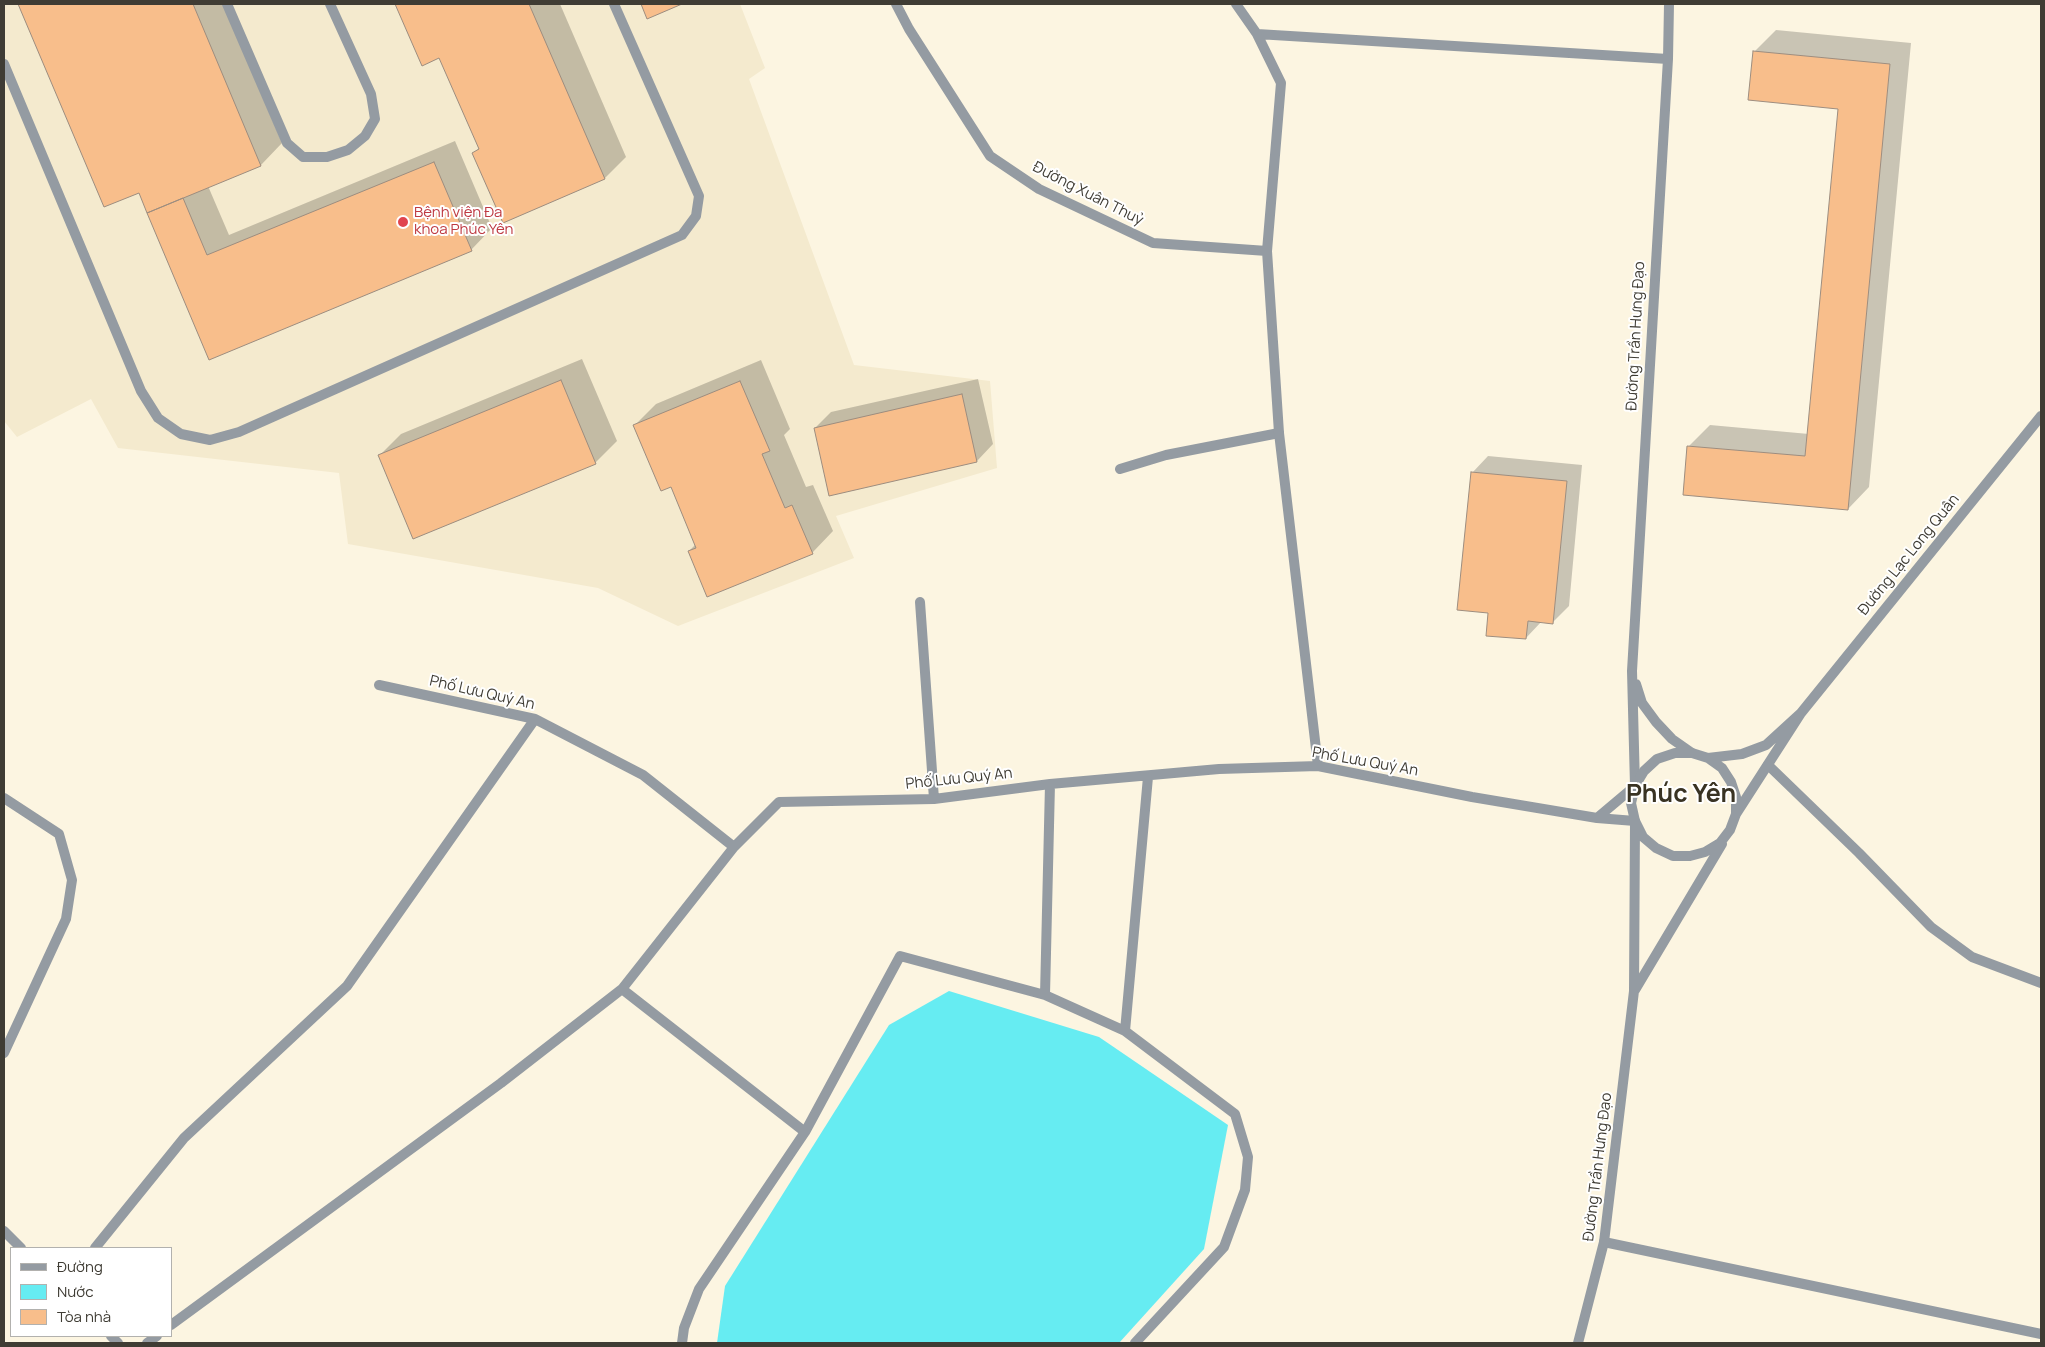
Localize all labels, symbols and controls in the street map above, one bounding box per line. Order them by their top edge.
street label: Đường Xuân Thuỷ [1030,158,1146,230]
place label: Bệnh viện Đa khoa Phúc Yên [414,204,513,239]
marker: Bệnh viện Đa khoa Phúc Yên [396,215,410,229]
street label: Đường Trần Hưng Đạo [1623,261,1649,411]
street label: Đường Lạc Long Quân [1855,491,1963,619]
street label: Phố Lưu Quý An [428,672,536,714]
street label: Phố Lưu Quý An [1311,744,1419,780]
street label: Phố Lưu Quý An [905,764,1013,794]
district label: Phúc Yên [1626,780,1736,810]
street label: Đường Trần Hưng Đạo [1580,1092,1616,1242]
legend [10,1247,172,1337]
text: Đường [57,1256,103,1277]
text: Nước [57,1281,94,1302]
text: Tòa nhà [57,1306,111,1327]

